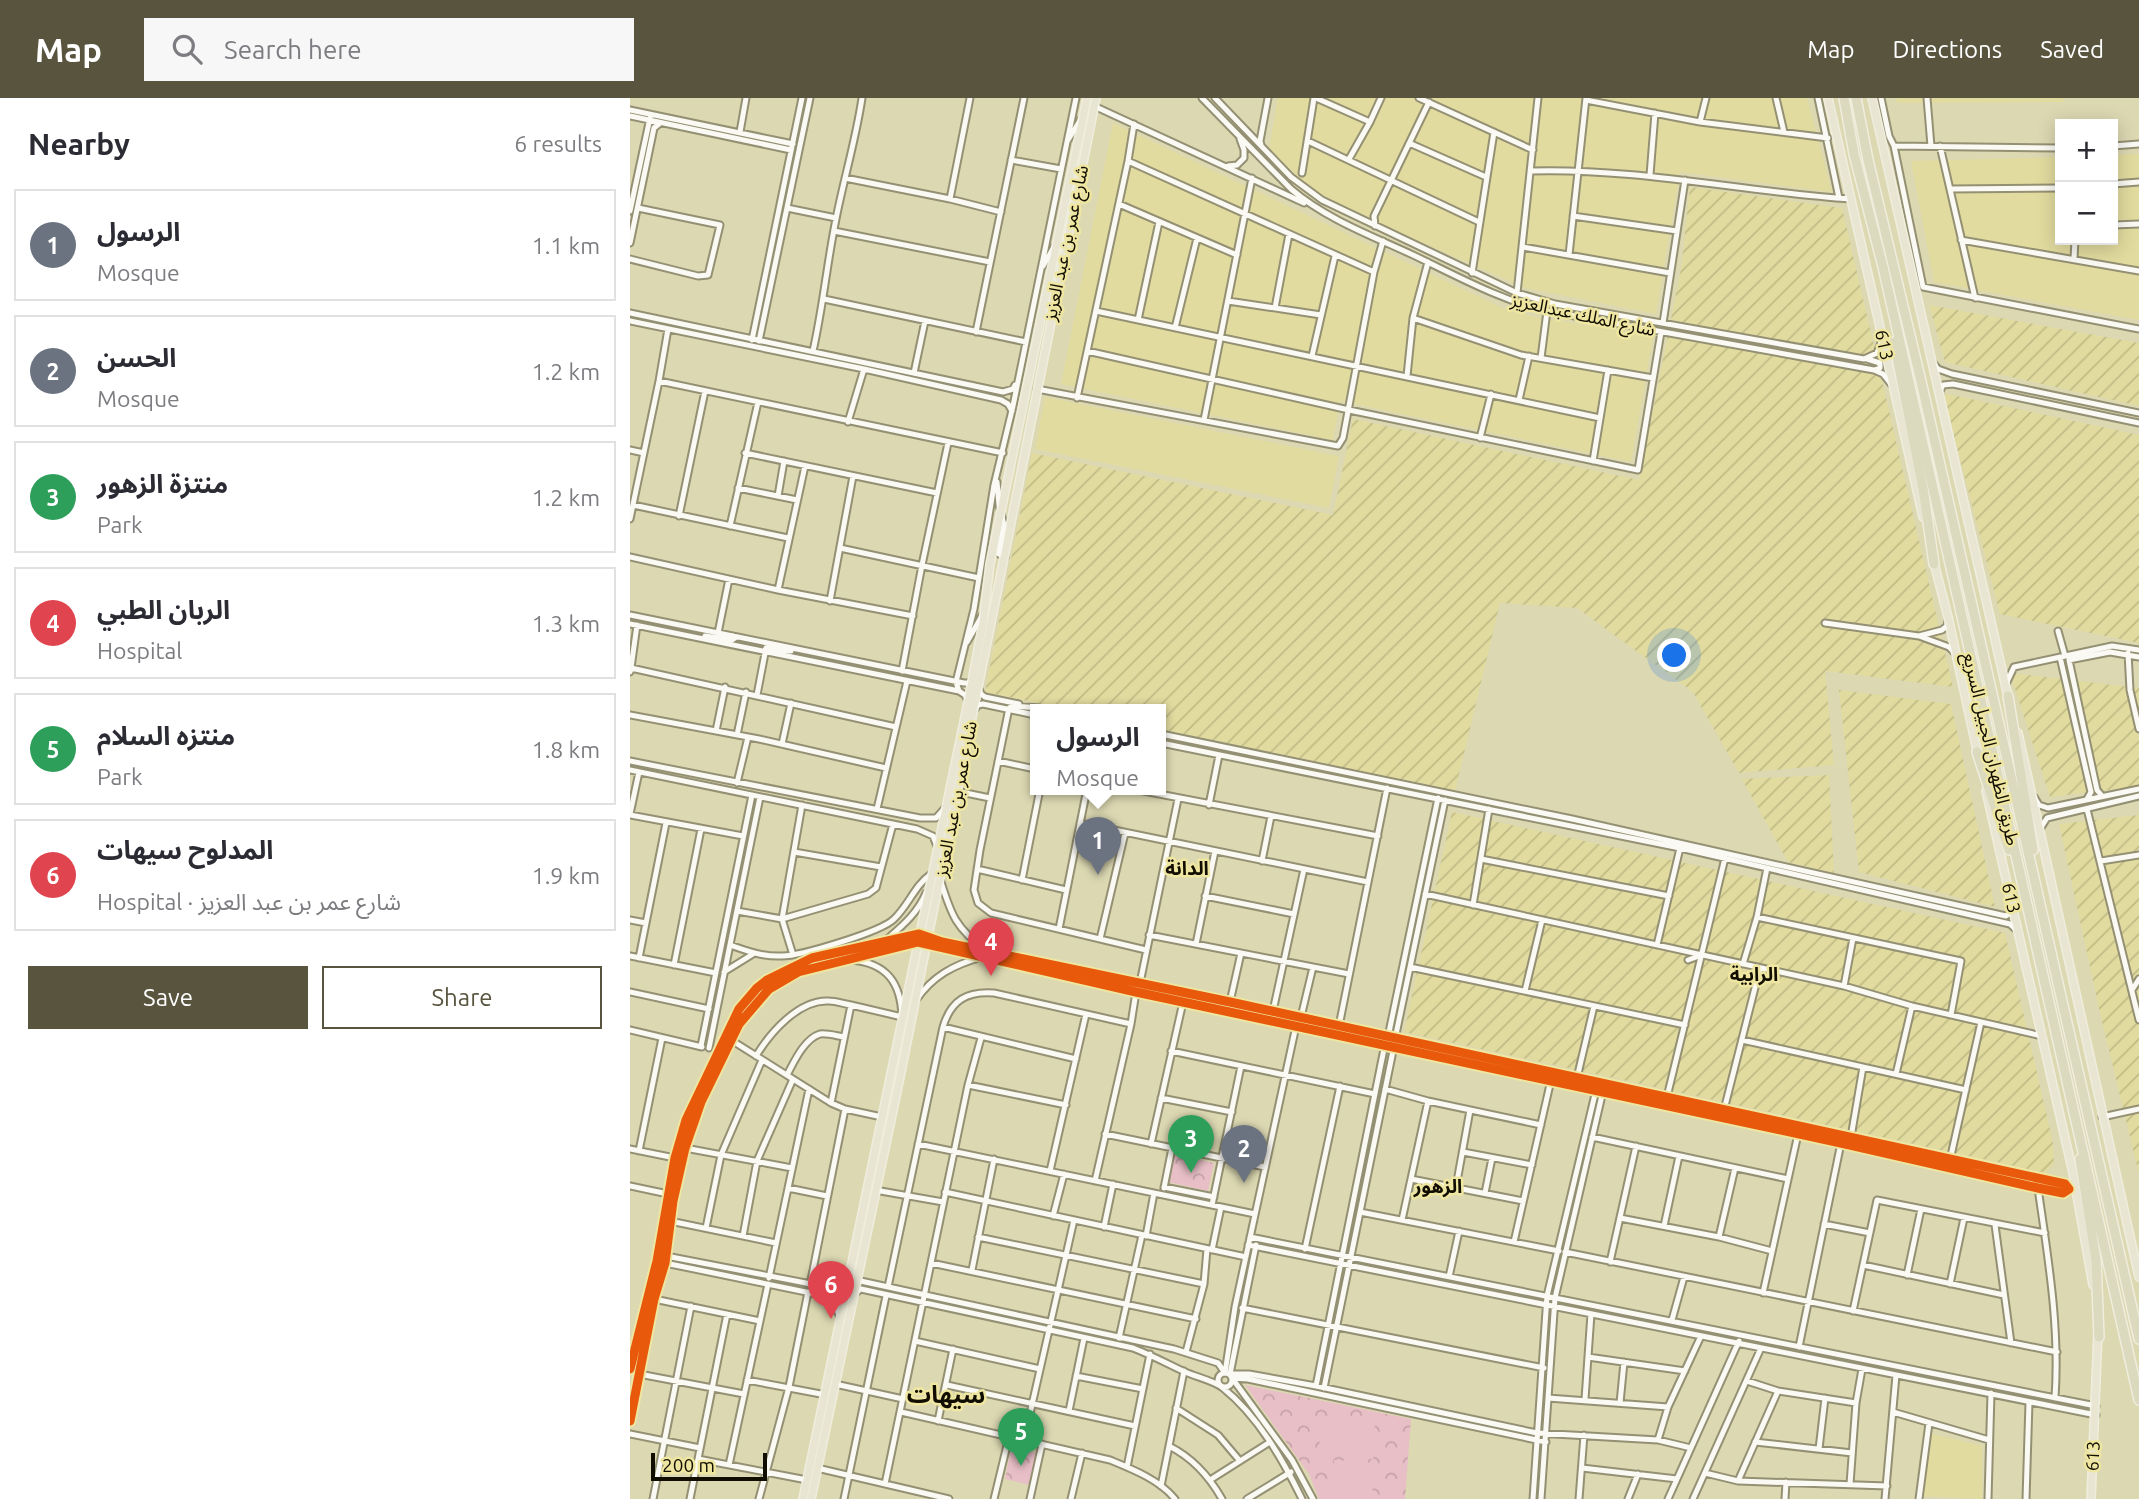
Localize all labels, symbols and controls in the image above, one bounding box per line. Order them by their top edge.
search box [144,18,634,81]
icon: search [168,30,206,68]
text: Map [35,31,102,68]
text: Search here [224,35,362,64]
text: Map [1807,36,1854,63]
text: Directions [1892,36,2002,63]
text: Saved [2040,36,2104,63]
map controls [2055,119,2118,245]
button: + [2055,119,2118,182]
text: Nearby [28,127,130,161]
text: 6 results [514,131,602,156]
street label: شارع عمر بن عبد العزيز [1039,163,1096,324]
button: − [2055,182,2118,245]
text: الرسول [97,217,180,246]
text: 1 [47,233,59,258]
text: 1.1 km [532,233,600,258]
text: Mosque [97,260,180,285]
street label: شارع الملك عبدالعزيز [1507,289,1657,344]
street label: 613 [1872,328,1898,362]
text: الحسن [97,343,176,372]
text: 2 [47,359,59,384]
text: 1.2 km [532,359,600,384]
text: Mosque [97,386,180,411]
text: منتزة الزهور [97,469,228,498]
text: 3 [47,485,59,510]
text: 1.2 km [532,485,600,510]
text: Park [97,512,143,537]
text: الربان الطبي [97,595,230,624]
text: 4 [47,611,59,636]
text: 1.3 km [532,611,600,636]
text: Hospital [97,638,182,663]
your location [1657,638,1691,672]
street label: طريق الظهران الجبيل السريع [1955,650,2024,848]
popup [1030,704,1166,795]
street label: شارع عمر بن عبد العزيز [930,719,985,880]
text: منتزه السلام [97,721,235,750]
text: الرسول [1056,722,1140,751]
text: 5 [47,737,59,762]
text: 1.8 km [532,737,600,762]
text: Park [97,764,143,789]
text: Mosque [1056,765,1139,790]
pin: 1 [1075,817,1121,875]
text: المدلوح سيهات [97,835,273,864]
district label: الدانة [1165,857,1209,879]
text: 6 [47,863,59,888]
text: 1.9 km [532,863,600,888]
street label: 613 [1999,881,2025,915]
text: Hospital · شارع عمر بن عبد العزيز [97,889,401,914]
pin: 4 [968,918,1014,976]
district label: الرابية [1730,963,1778,986]
button: Save [28,966,308,1029]
button: Share [322,966,602,1029]
pin: 3 [1168,1115,1214,1173]
pin: 2 [1221,1125,1267,1183]
district label: الزهور [1413,1175,1462,1198]
pin: 6 [808,1261,854,1319]
district label: سيهات [907,1381,985,1409]
pin: 5 [998,1408,1044,1466]
street label: 613 [2081,1440,2103,1472]
scale bar [651,1450,766,1482]
text: 200 m [662,1454,715,1476]

